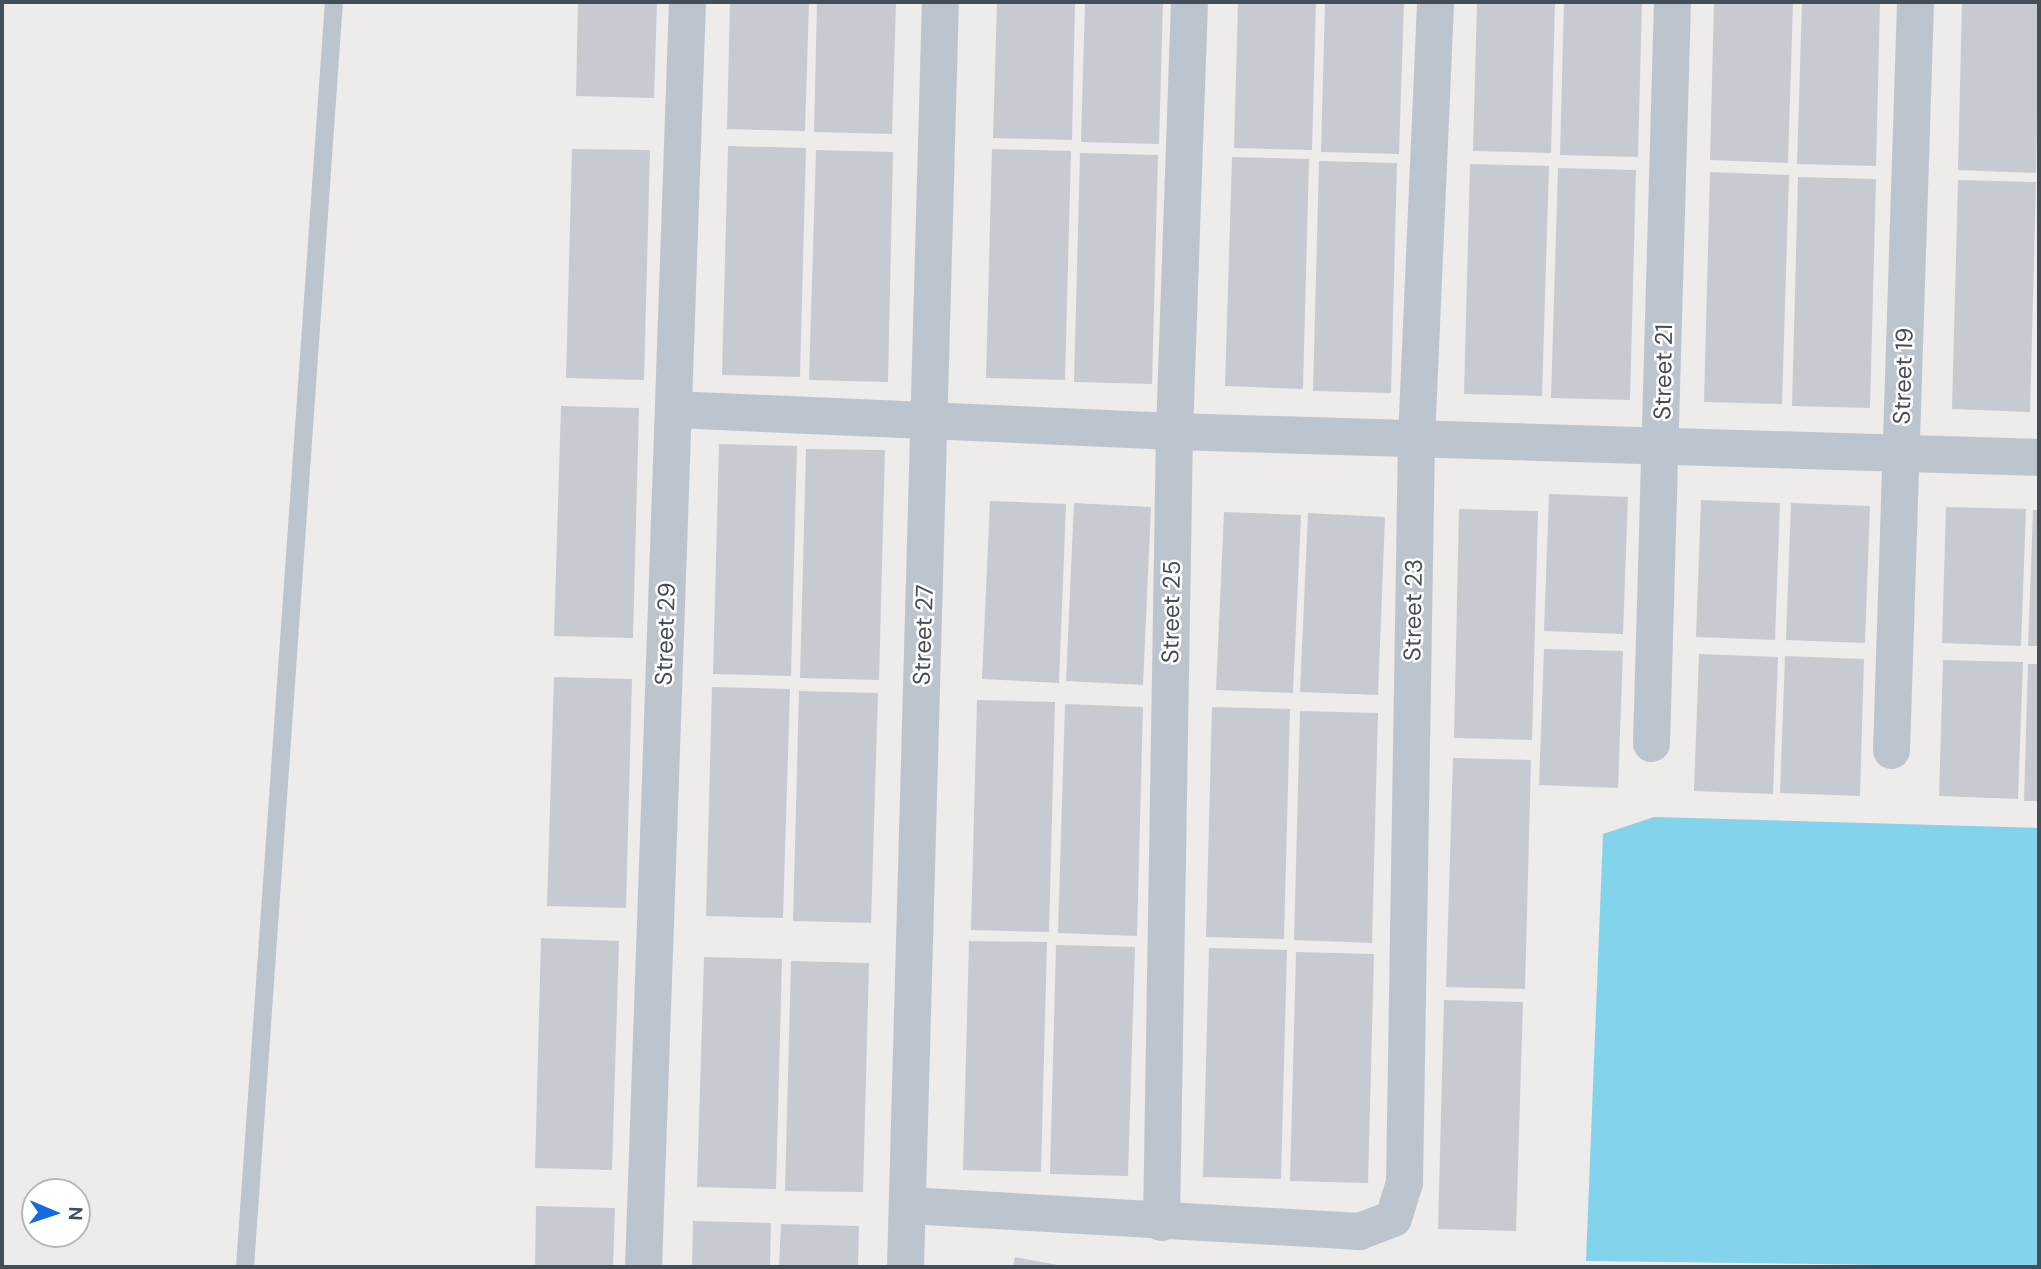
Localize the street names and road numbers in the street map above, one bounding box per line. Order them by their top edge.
street label: Street 21 [1648,324,1678,420]
street label: Street 19 [1887,327,1919,425]
street label: Street 23 [1398,559,1428,661]
street label: Street 25 [1156,560,1186,664]
street label: Street 29 [649,582,681,686]
street label: Street 27 [907,584,939,686]

